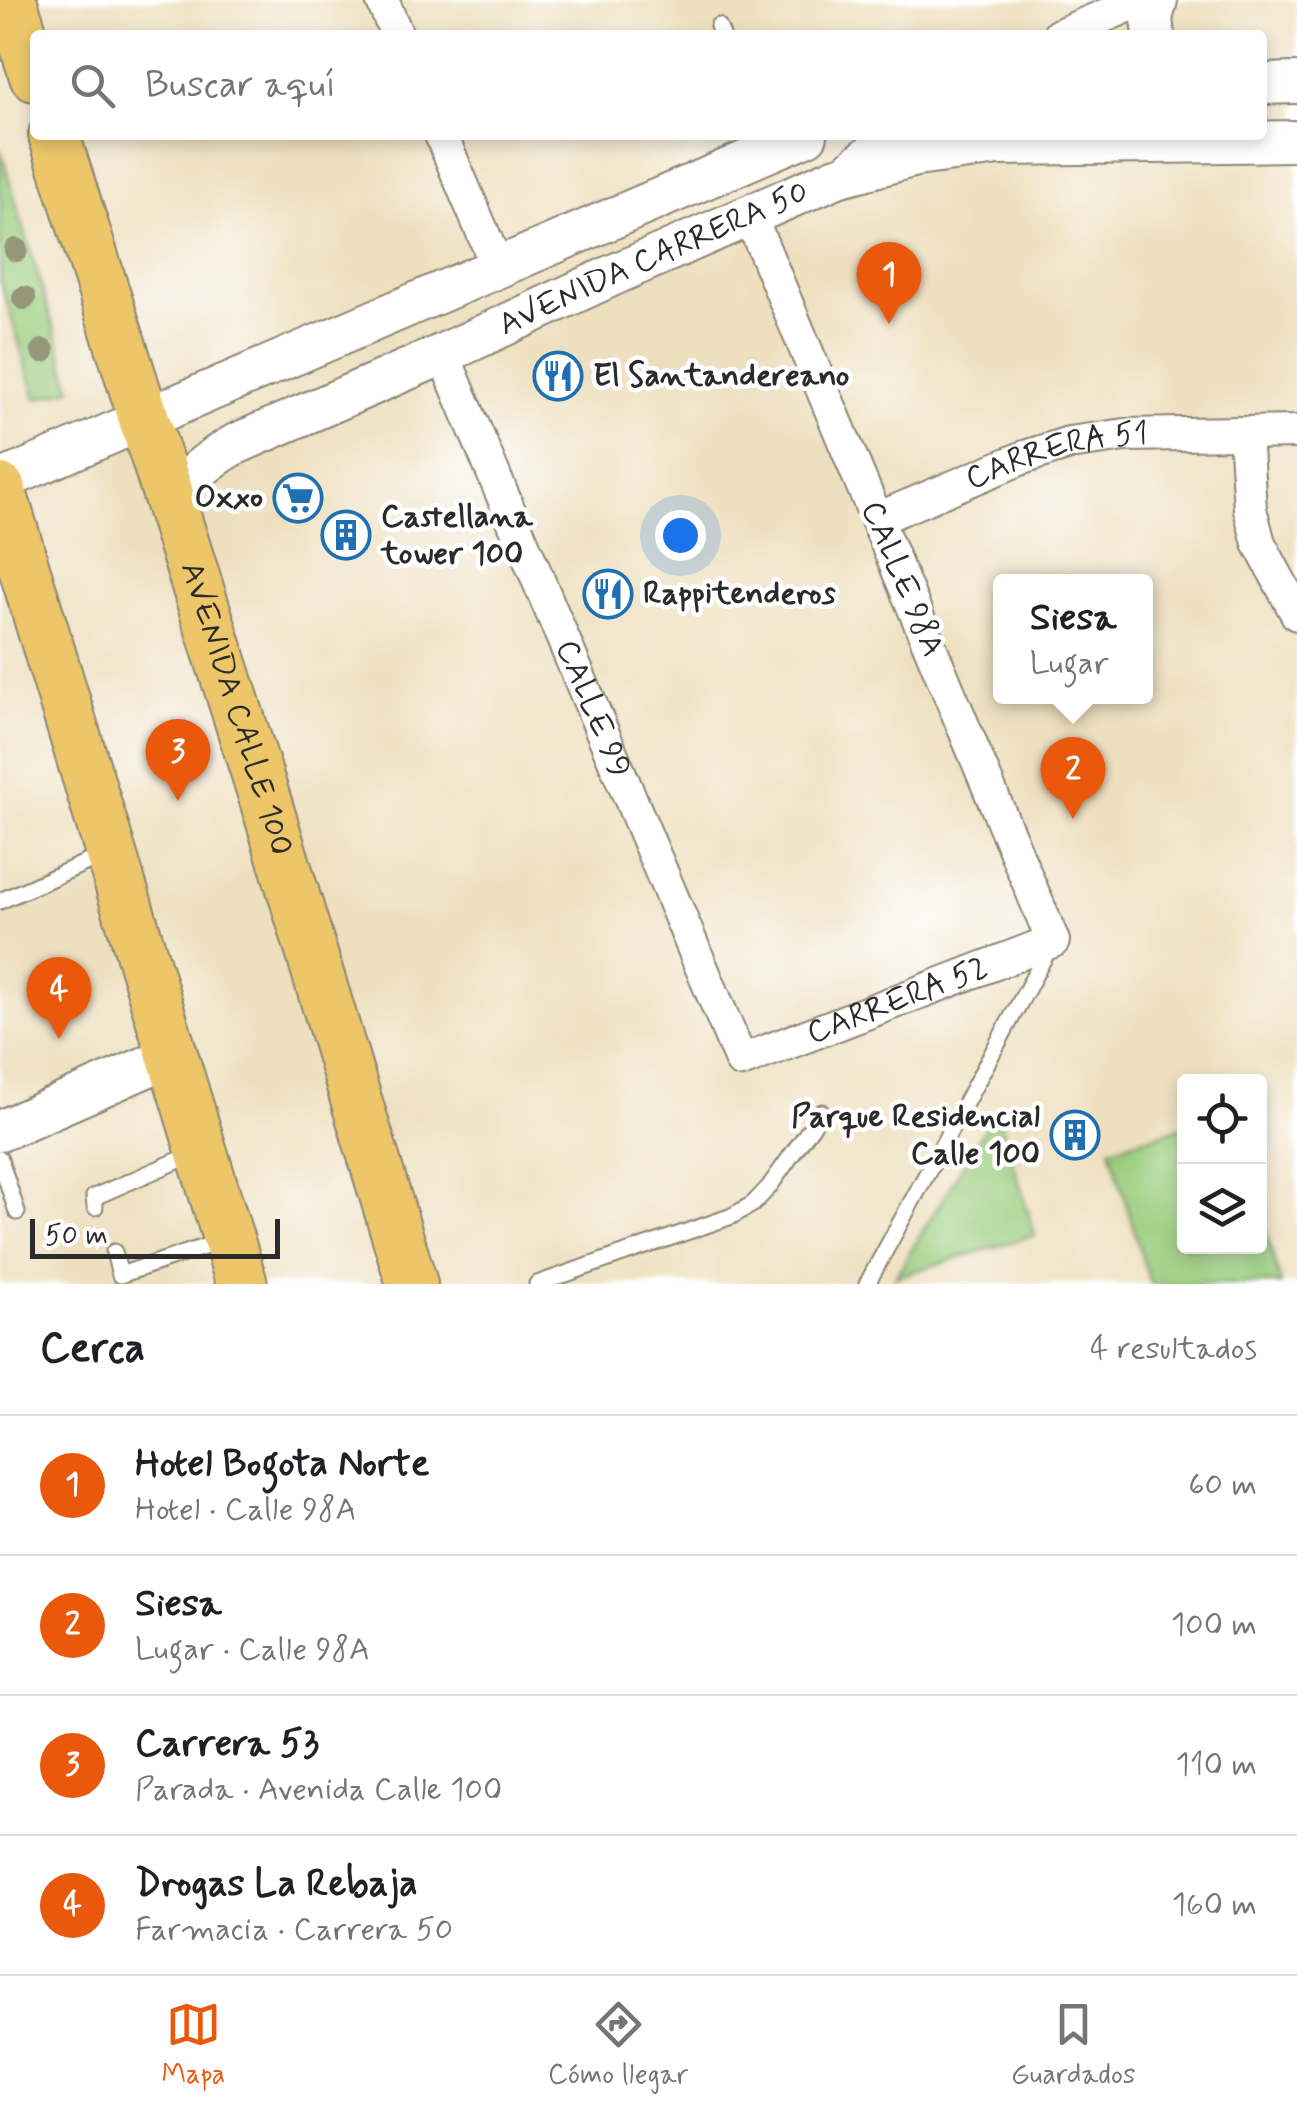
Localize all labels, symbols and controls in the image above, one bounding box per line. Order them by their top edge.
search box [30,30,1267,140]
icon: search [65,58,120,113]
text: Buscar aquí [145,61,336,110]
street label: AVENIDA CARRERA 50 [492,171,815,346]
pin: 1 [856,242,922,324]
restaurant icon: El Santandereano [532,350,584,402]
place label: El Santandereano [593,355,849,397]
street label: CARRERA 51 [959,413,1148,500]
supermarket icon: Oxxo [272,472,324,524]
place label: Oxxo [195,477,263,519]
street label: CALLE 98A [850,495,954,663]
place label: Castellana tower 100 [380,496,533,575]
building icon: Castellana tower 100 [320,509,372,561]
your location [655,510,706,561]
street label: AVENIDA CALLE 100 [170,557,302,861]
restaurant icon: Rappitenderos [582,568,634,620]
place label: Rappitenderos [643,573,836,615]
popup [993,574,1153,704]
text: Siesa [1030,594,1116,643]
street label: CALLE 99 [545,634,640,784]
text: Lugar [1030,643,1108,685]
pin: 3 [146,718,210,801]
pin: 2 [1040,736,1106,819]
street label: CARRERA 52 [801,947,994,1055]
pin: 4 [27,956,92,1039]
map controls [1177,1074,1267,1254]
button: locate [1177,1074,1267,1164]
place label: Parque Residencial Calle 100 [791,1096,1040,1175]
building icon: Parque Residencial Calle 100 [1049,1109,1101,1161]
button: layers [1177,1164,1267,1254]
scale bar [30,1214,280,1258]
text: 50 m [45,1218,108,1255]
text: Cerca [40,1322,145,1377]
text: 4 resultados [1090,1328,1257,1370]
text: Hotel Bogota Norte [135,1440,429,1489]
text: 1 [65,1464,80,1506]
text: 60 m [1188,1464,1257,1506]
text: Hotel · Calle 98A [135,1489,356,1531]
text: Siesa [135,1580,222,1629]
text: 2 [65,1604,80,1646]
text: 100 m [1171,1604,1257,1646]
text: Lugar · Calle 98A [135,1629,370,1671]
text: Carrera 53 [135,1720,319,1769]
text: 3 [65,1744,80,1786]
text: 110 m [1176,1744,1257,1786]
text: Parada · Avenida Calle 100 [135,1769,502,1811]
text: Drogas La Rebaja [135,1860,418,1909]
text: 4 [63,1884,82,1926]
text: 160 m [1172,1884,1257,1926]
text: Farmacia · Carrera 50 [135,1909,453,1951]
tab: Mapa [161,1997,225,2094]
tab: Cómo llegar [548,1997,688,2094]
tab: Guardados [1011,1997,1136,2094]

